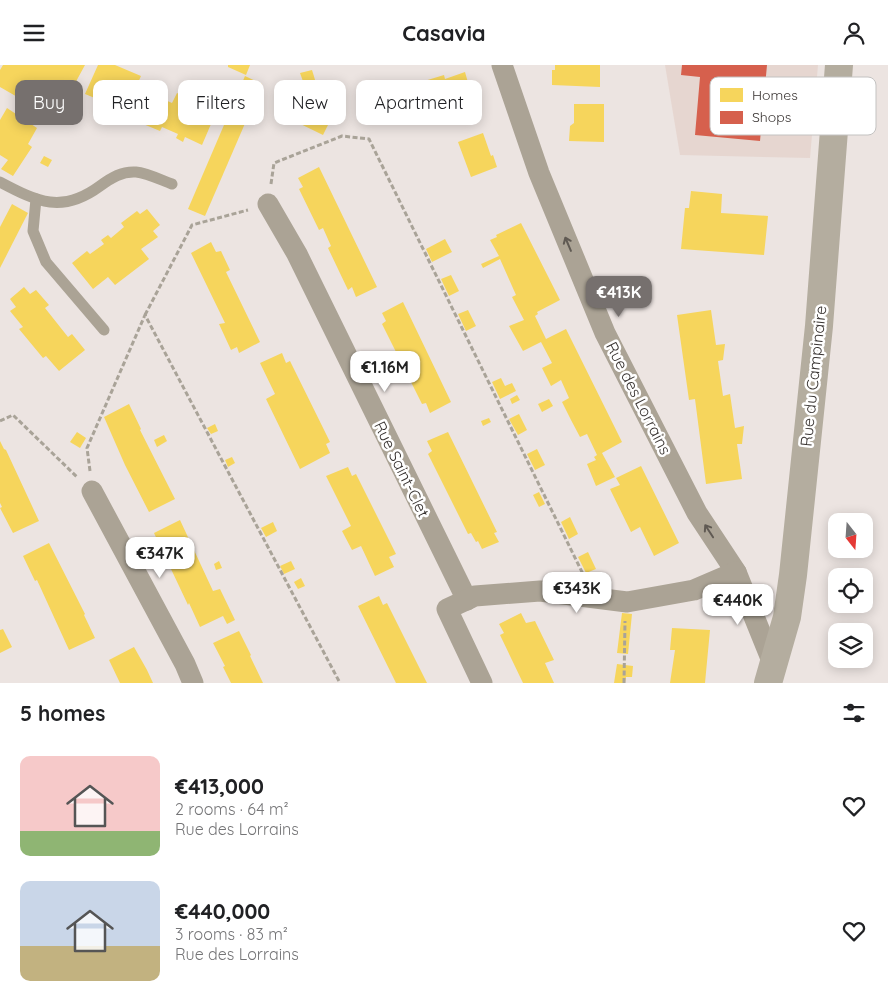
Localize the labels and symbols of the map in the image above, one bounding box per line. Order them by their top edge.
legend [710,77,876,135]
text: Homes [752,86,798,104]
text: Shops [752,108,791,126]
one-way arrow [563,237,573,252]
pin: €413K [584,275,654,318]
street label: Rue du Campinaire [796,305,830,447]
street label: Rue des Lorrains [602,338,676,458]
pin: €1.16M [344,351,426,393]
street label: Rue Saint-Clet [370,418,434,520]
north arrow [828,513,872,557]
one-way arrow [704,524,714,538]
pin: €347K [125,537,195,579]
pin: €343K [542,571,612,614]
pin: €440K [703,583,773,626]

